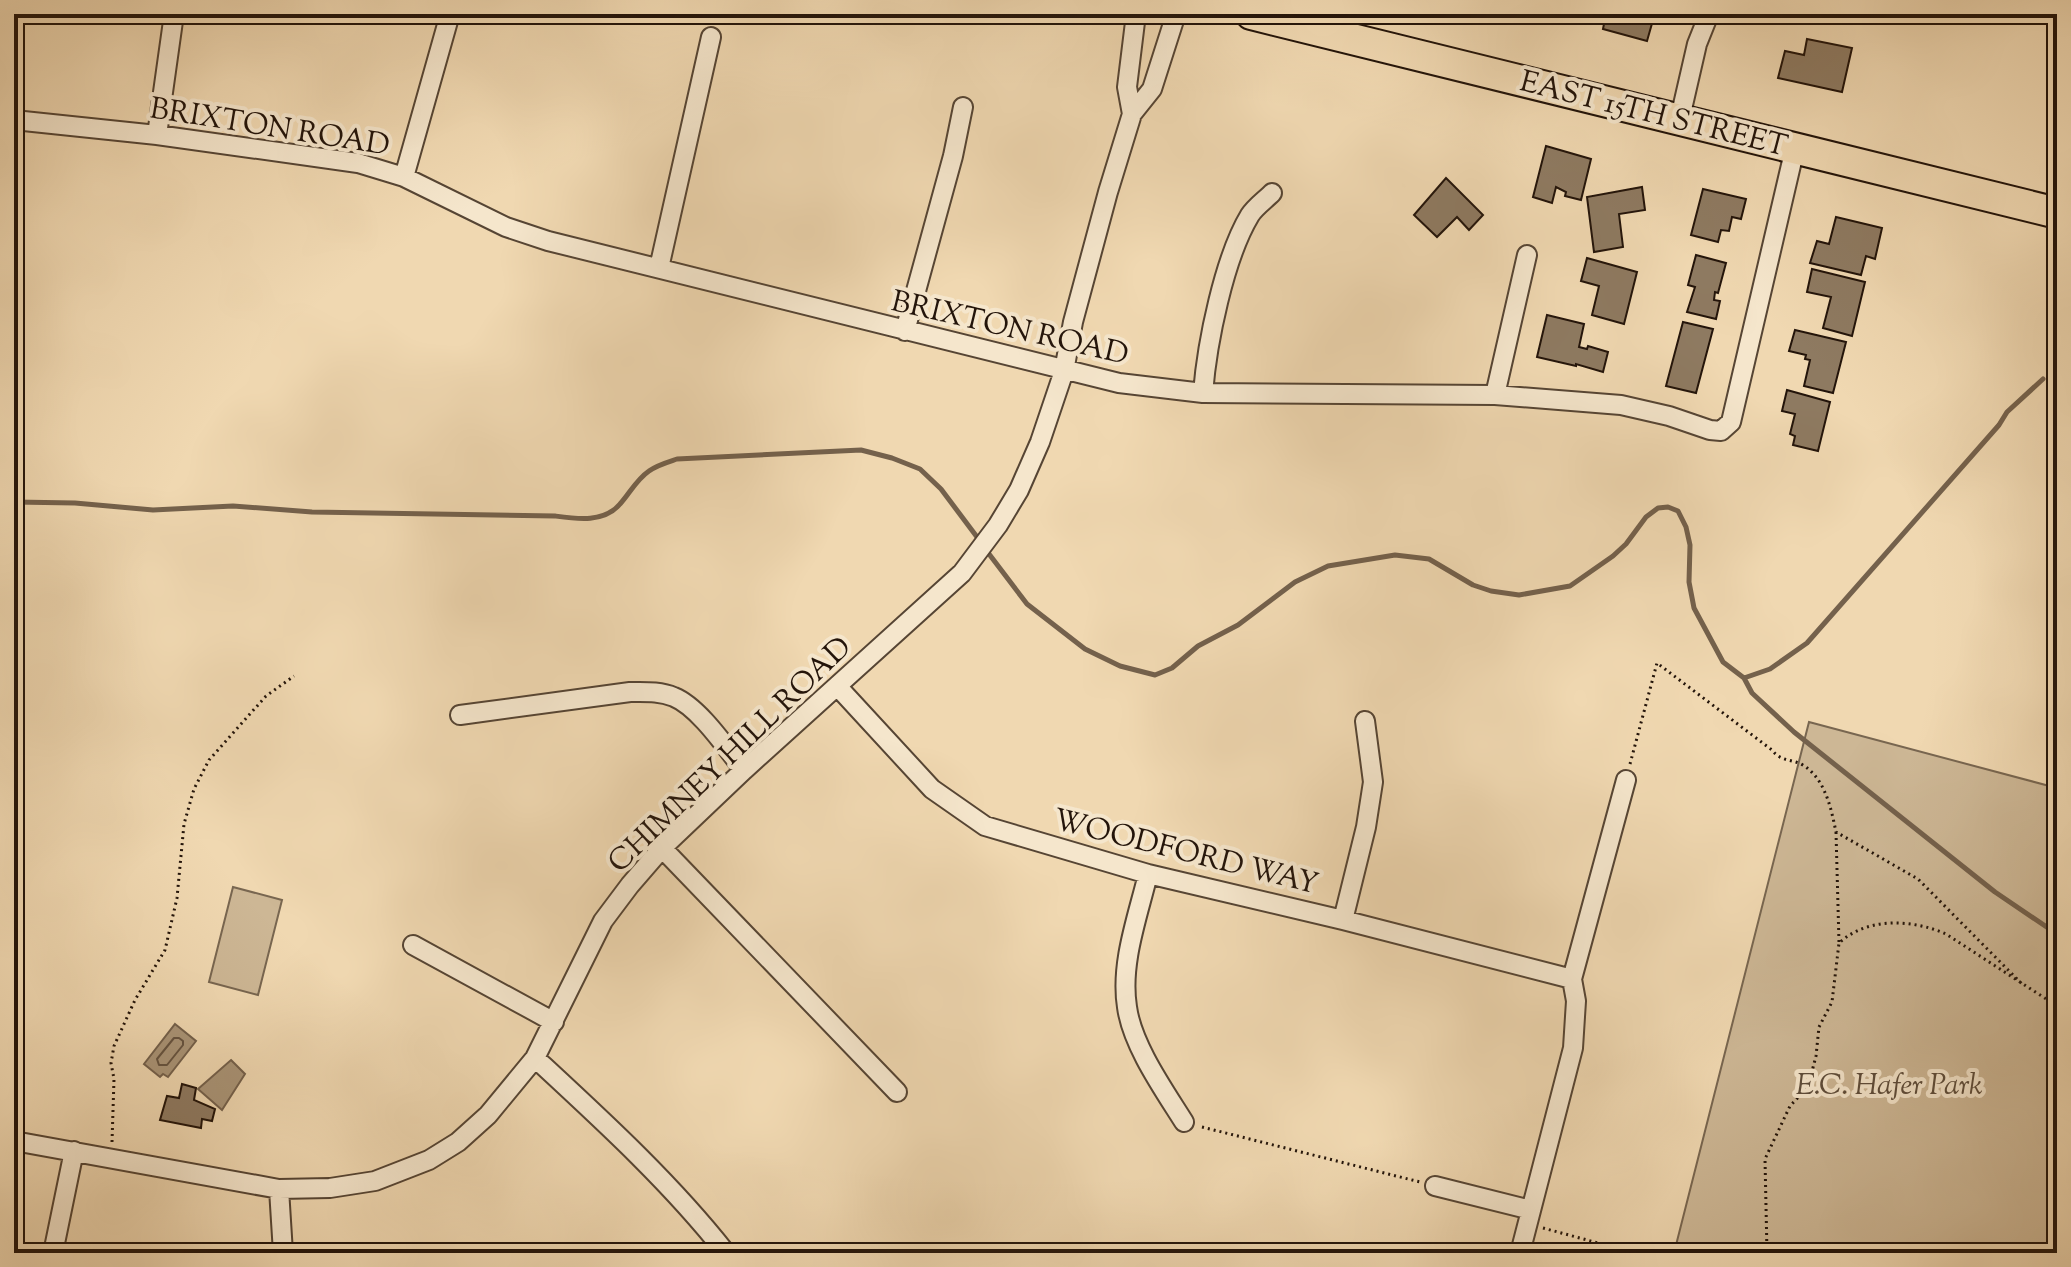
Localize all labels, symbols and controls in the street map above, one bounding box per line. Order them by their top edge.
street label: EAST 15TH STREET [1515,61,1792,169]
street label: BRIXTON ROAD [147,88,393,169]
street label: BRIXTON ROAD [887,281,1132,378]
street label: CHIMNEY HILL ROAD [599,628,862,884]
street label: WOODFORD WAY [1048,800,1322,907]
park label: E.C. Hafer Park [1796,1065,1983,1108]

